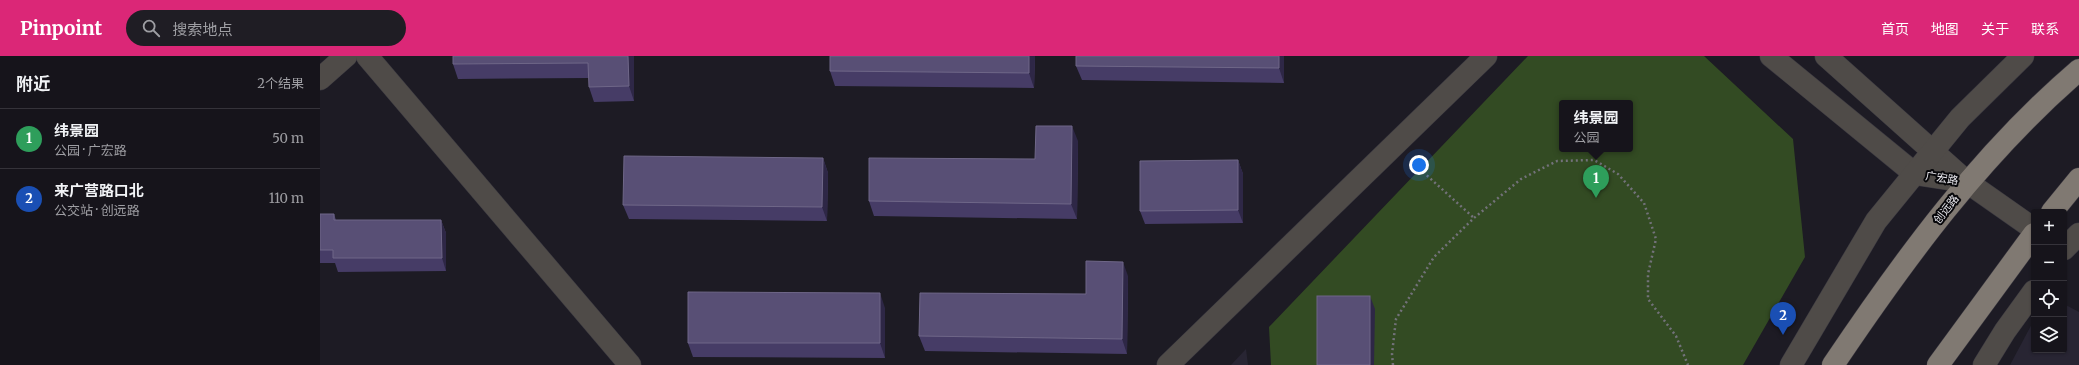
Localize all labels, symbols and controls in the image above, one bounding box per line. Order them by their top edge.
search box [126,10,406,46]
text: Pinpoint [20,16,102,40]
icon: search [140,17,162,39]
text: 搜索地点 [172,20,232,39]
text: 首页 [1881,20,1909,38]
text: 地图 [1931,20,1959,38]
text: 关于 [1981,20,2009,38]
text: 联系 [2031,20,2059,38]
text: 附近 [16,73,50,95]
text: 2个结果 [257,75,304,92]
popup [1559,100,1633,152]
text: 纬景园 [1573,108,1619,127]
text: 纬景园 [54,121,99,140]
text: 公园 [1573,129,1600,146]
text: 1 [26,130,32,147]
text: 50 m [272,130,304,147]
text: 公园 · 广宏路 [54,142,127,159]
your location [1409,155,1429,175]
pin: 1 [1583,165,1609,198]
street label: 广宏路 [1925,169,1959,187]
text: 来广营路口北 [54,181,144,200]
text: 2 [25,190,33,207]
text: 110 m [269,190,304,207]
street label: 创远路 [1930,192,1962,226]
text: 公交站 · 创远路 [54,202,140,219]
map controls [2031,209,2067,353]
button: + [2031,209,2067,245]
button: − [2031,245,2067,281]
button: locate [2031,281,2067,317]
pin: 2 [1770,302,1796,335]
button: layers [2031,317,2067,353]

